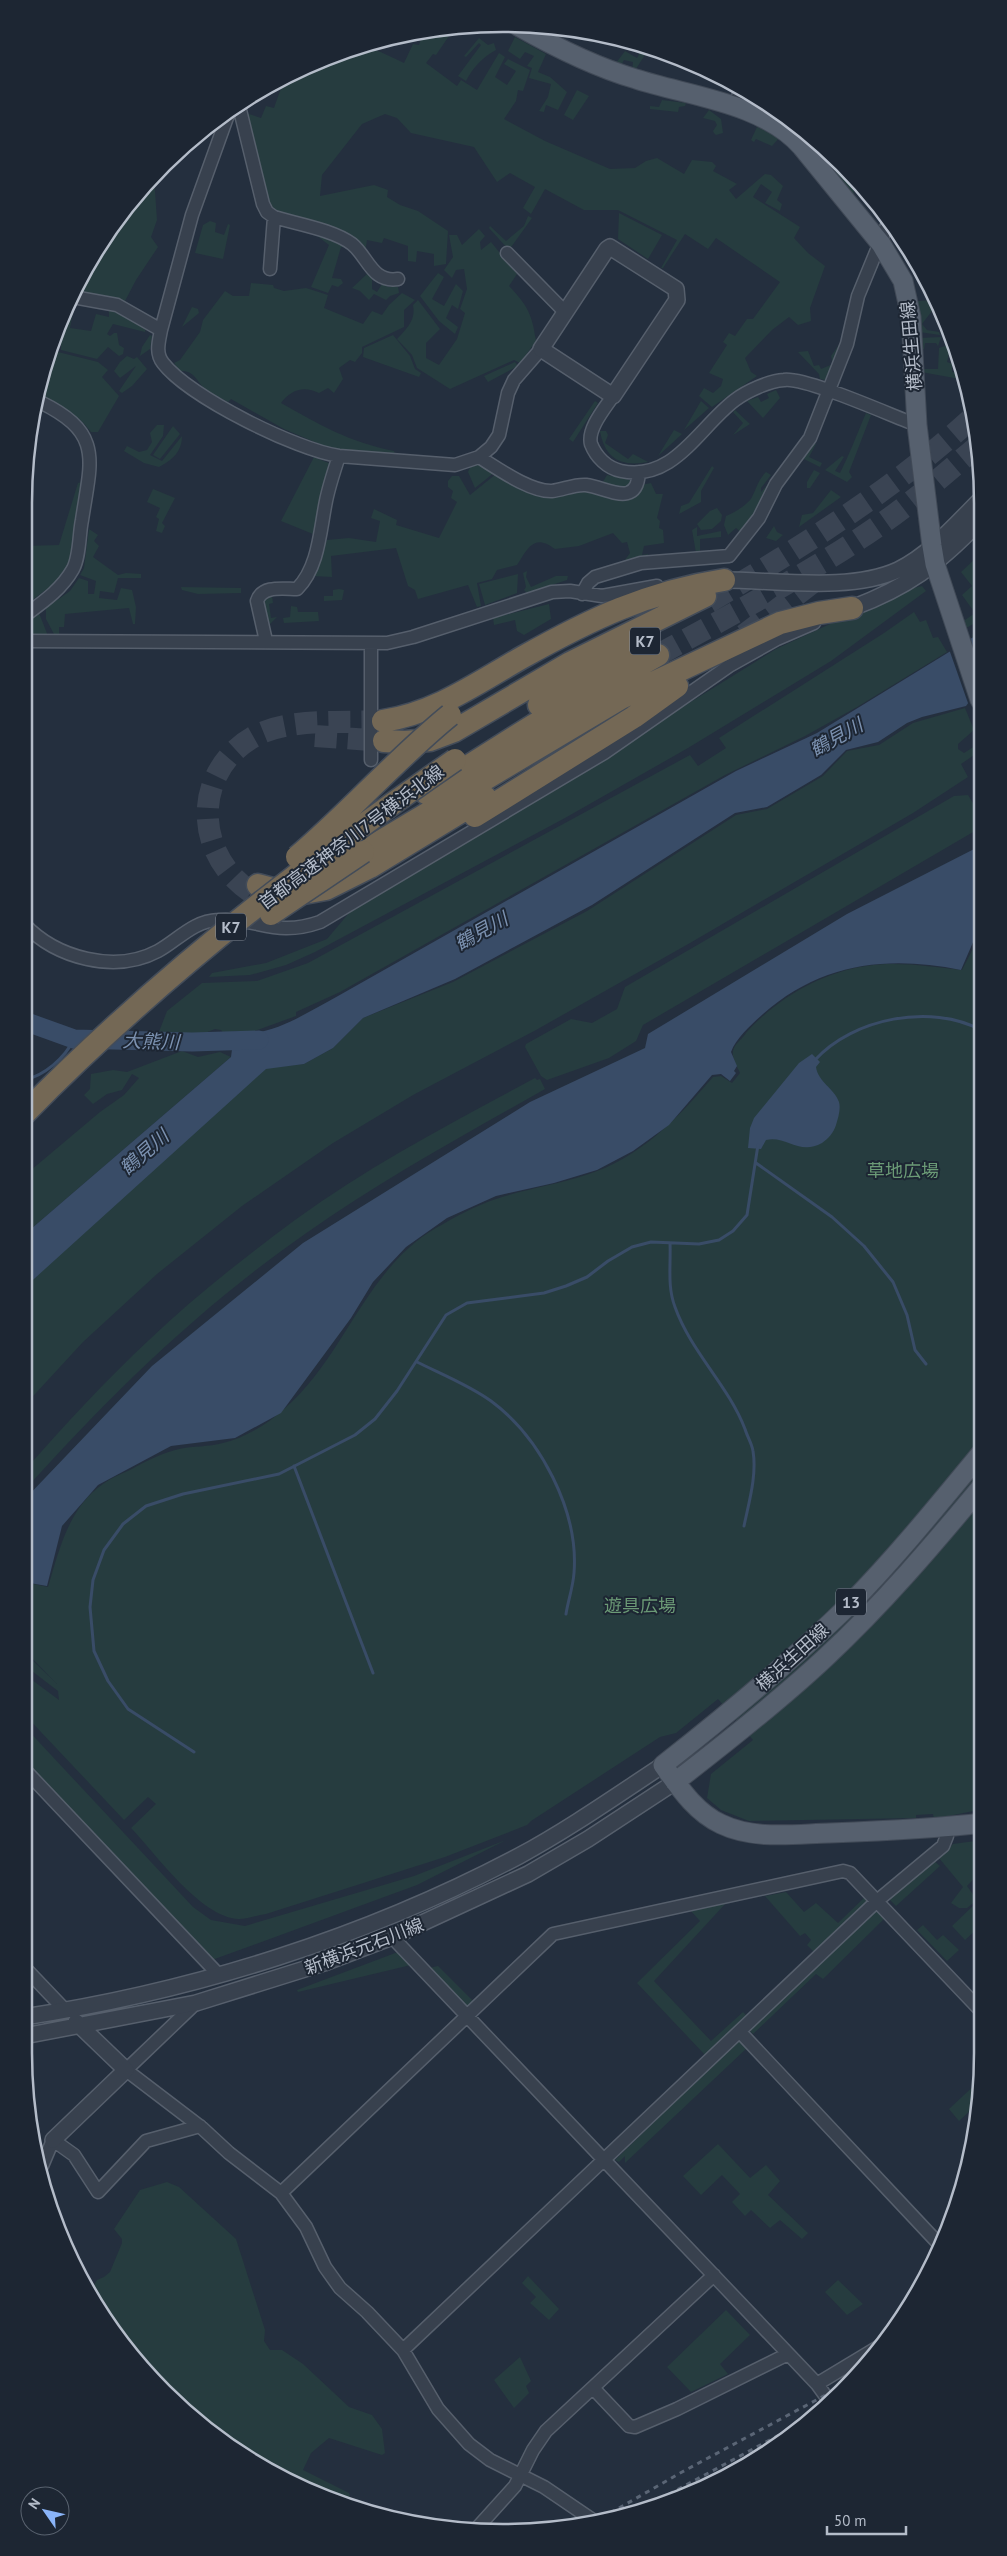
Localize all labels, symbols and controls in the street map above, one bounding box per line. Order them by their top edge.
street label: 横浜生田線 [896,300,926,392]
road number: K7 [630,627,660,654]
water label: 鶴見川 [805,712,868,761]
street label: 首都高速神奈川7号横浜北線 [254,760,448,914]
water label: 鶴見川 [450,906,513,955]
road number: K7 [216,914,246,940]
water label: 大熊川 [122,1028,182,1054]
water label: 鶴見川 [115,1123,175,1180]
park label: 草地広場 [867,1159,939,1182]
road number: 13 [836,1588,866,1615]
park label: 遊具広場 [604,1594,676,1617]
street label: 横浜生田線 [751,1618,833,1696]
street label: 新横浜元石川線 [301,1913,427,1979]
north arrow [20,2486,70,2536]
text: N [24,2495,44,2513]
scale bar [827,2504,906,2536]
text: 50 m [834,2511,867,2530]

